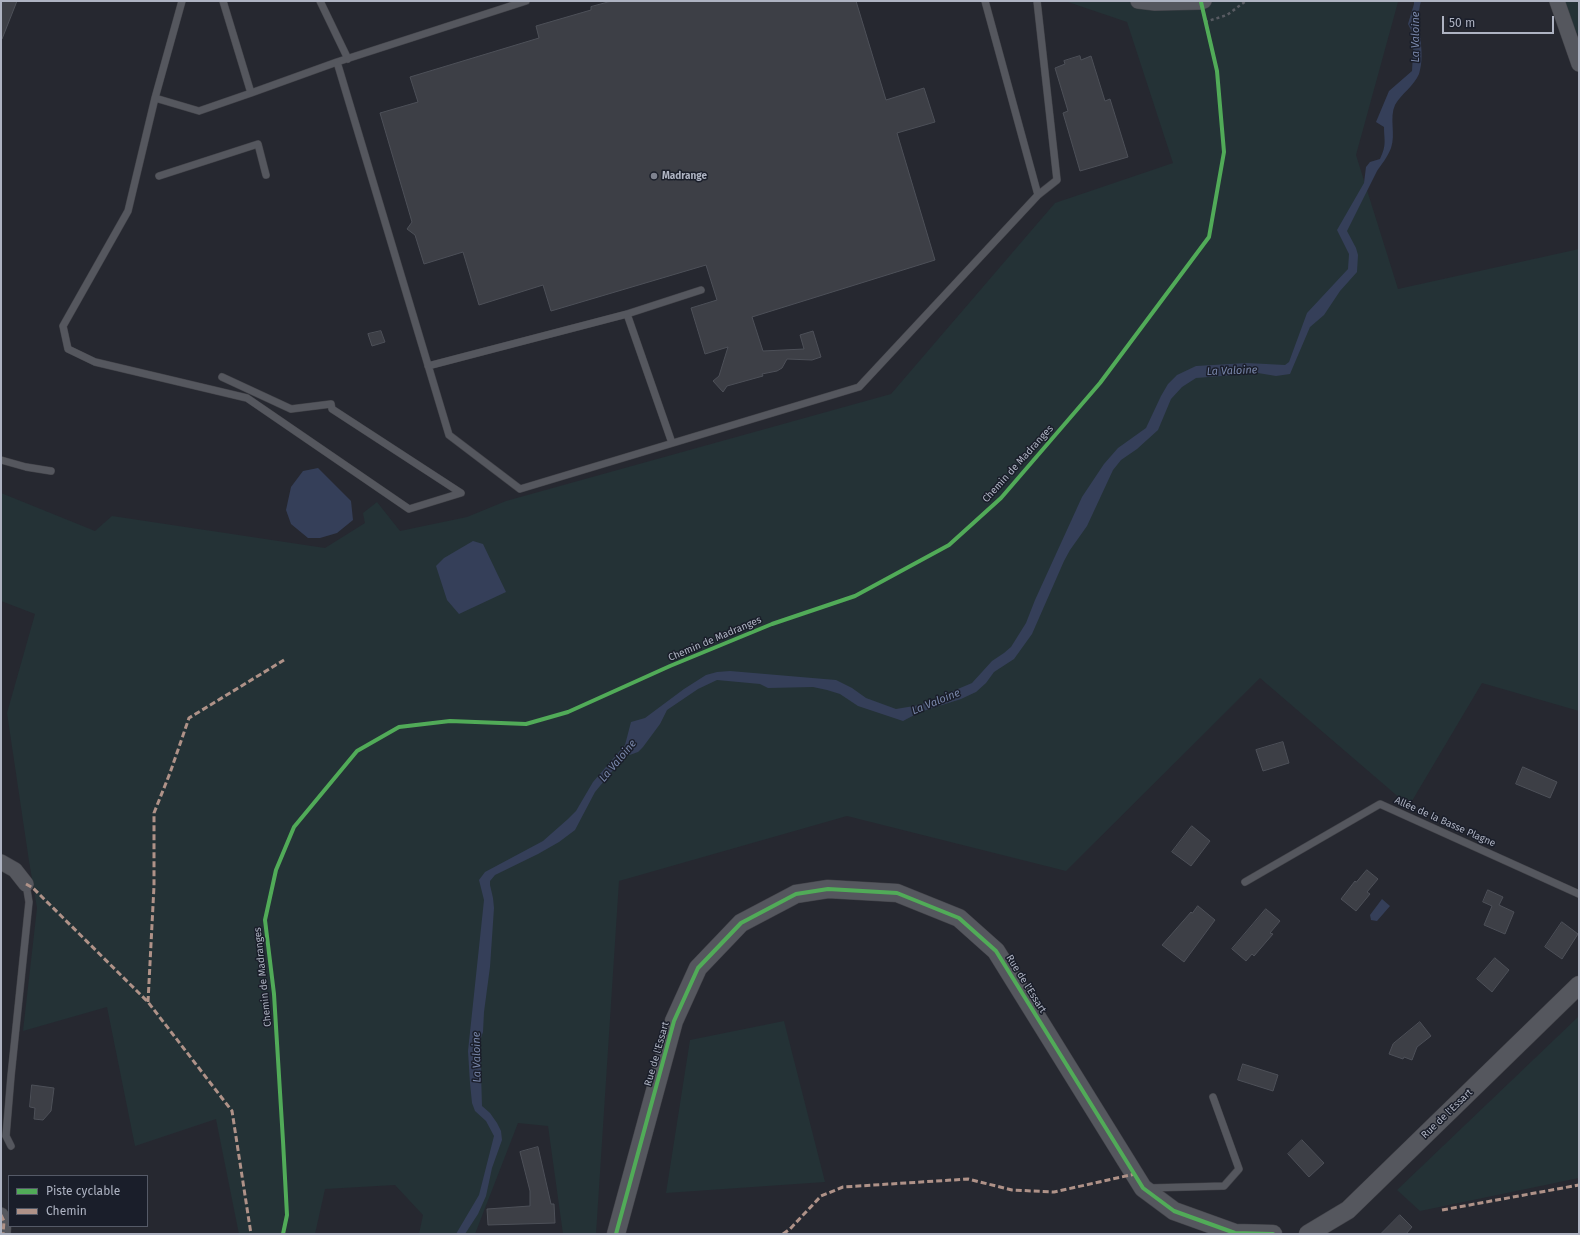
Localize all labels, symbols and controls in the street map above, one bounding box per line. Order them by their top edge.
scale bar [1444,8,1556,34]
water label: La Valoine [1409,12,1423,62]
text: 50 m [1449,16,1475,30]
place label: Madrange [662,170,707,182]
marker: Madrange [649,171,659,181]
water label: La Valoine [1206,364,1258,378]
street label: Chemin de Madranges [980,423,1056,505]
street label: Chemin de Madranges [667,614,763,664]
water label: La Valoine [910,686,962,718]
water label: La Valoine [597,737,639,785]
street label: Allée de la Basse Plagne [1393,794,1497,850]
street label: Chemin de Madranges [252,927,274,1027]
street label: Rue de l'Essart [1003,953,1049,1015]
street label: Rue de l'Essart [642,1020,672,1088]
water label: La Valoine [470,1031,484,1083]
street label: Rue de l'Essart [1419,1087,1475,1141]
legend [8,1175,148,1227]
text: Piste cyclable [46,1184,120,1198]
text: Chemin [46,1204,87,1218]

